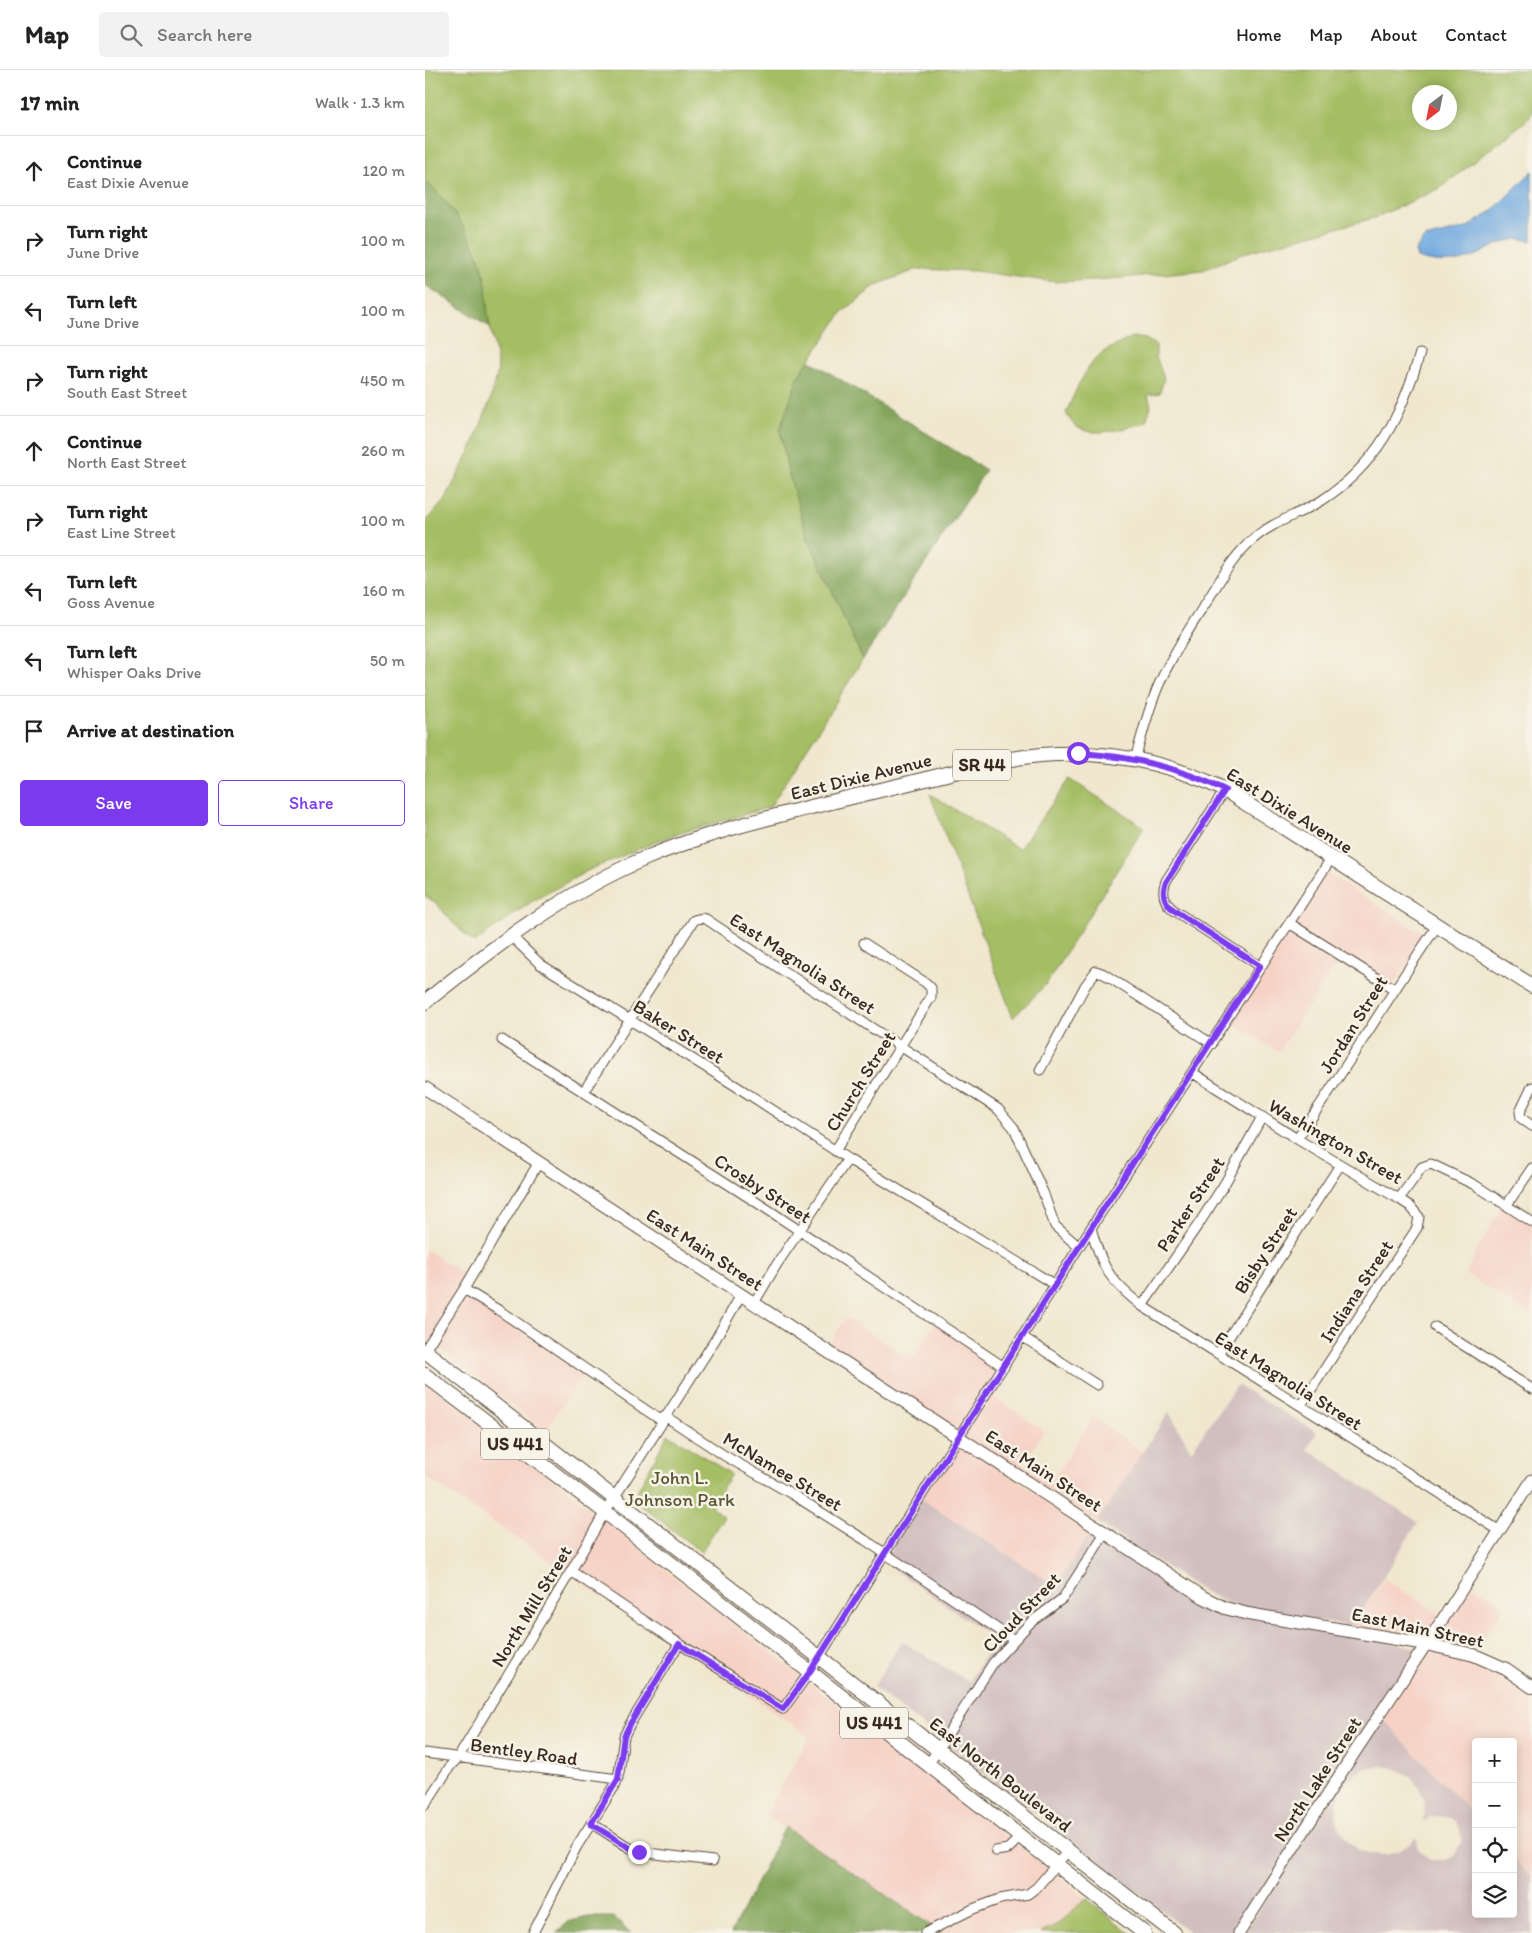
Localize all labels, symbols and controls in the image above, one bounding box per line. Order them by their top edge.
search box [99,12,449,57]
text: Map [25,20,69,49]
icon: search [117,21,145,49]
text: Search here [157,23,252,46]
text: Home [1236,24,1282,46]
text: Map [1310,24,1343,46]
text: About [1371,24,1417,46]
text: Contact [1445,24,1507,46]
north arrow [1412,85,1457,130]
text: 17 min [20,90,79,115]
text: Walk · 1.3 km [315,93,405,112]
text: Continue [67,150,142,173]
icon: ahead [20,157,48,185]
text: 120 m [362,161,405,180]
text: East Dixie Avenue [67,173,189,192]
text: Turn right [67,220,148,243]
icon: right [20,227,48,255]
text: 100 m [361,231,405,250]
text: June Drive [67,243,139,262]
text: Turn left [67,290,137,313]
icon: left [20,297,48,325]
text: 100 m [361,301,405,320]
text: June Drive [67,313,139,332]
text: Turn right [67,360,148,383]
icon: right [20,367,48,395]
text: 450 m [360,371,405,390]
text: South East Street [67,383,187,402]
text: Continue [67,430,142,453]
icon: ahead [20,437,48,465]
text: 260 m [361,441,405,460]
text: North East Street [67,453,186,472]
text: Turn right [67,500,148,523]
icon: right [20,507,48,535]
text: 100 m [361,511,405,530]
text: East Line Street [67,523,176,542]
text: Turn left [67,570,137,593]
icon: left [20,577,48,605]
text: 160 m [362,581,405,600]
text: Goss Avenue [67,593,155,612]
text: Turn left [67,640,137,663]
icon: left [20,647,48,675]
text: 50 m [370,651,405,670]
text: Whisper Oaks Drive [67,663,201,682]
icon: arrive [20,717,48,745]
text: Arrive at destination [67,719,234,742]
route start [1067,742,1090,765]
street label: East Dixie Avenue [788,748,934,805]
road number: SR 44 [953,750,1011,780]
street label: East Dixie Avenue [1222,762,1357,859]
button: Save [20,780,208,826]
button: Share [218,780,405,826]
street label: East Magnolia Street [726,908,880,1019]
street label: Jordan Street [1314,971,1393,1077]
street label: Baker Street [629,994,729,1069]
street label: Church Street [820,1027,900,1136]
street label: Washington Street [1265,1094,1407,1189]
street label: Crosby Street [710,1148,816,1228]
street label: Parker Street [1151,1152,1230,1256]
street label: East Main Street [642,1203,767,1296]
street label: Bisby Street [1229,1203,1302,1298]
street label: Indiana Street [1315,1236,1398,1347]
street label: East Magnolia Street [1211,1326,1367,1435]
street label: East Main Street [981,1424,1106,1517]
street label: McNamee Street [719,1427,846,1516]
road number: US 441 [481,1428,549,1460]
park label: John L. Johnson Park [625,1466,735,1511]
street label: North Mill Street [486,1541,577,1671]
street label: Cloud Street [977,1567,1065,1657]
street label: East Main Street [1350,1602,1486,1653]
road number: US 441 [840,1708,908,1739]
street label: East North Boulevard [925,1712,1077,1837]
street label: North Lake Street [1268,1712,1366,1846]
street label: Bentley Road [469,1733,579,1770]
map controls [1472,1738,1517,1918]
button: + [1472,1738,1517,1783]
button: − [1472,1783,1517,1828]
button: locate [1472,1828,1517,1873]
route end [628,1841,651,1864]
button: layers [1472,1873,1517,1918]

